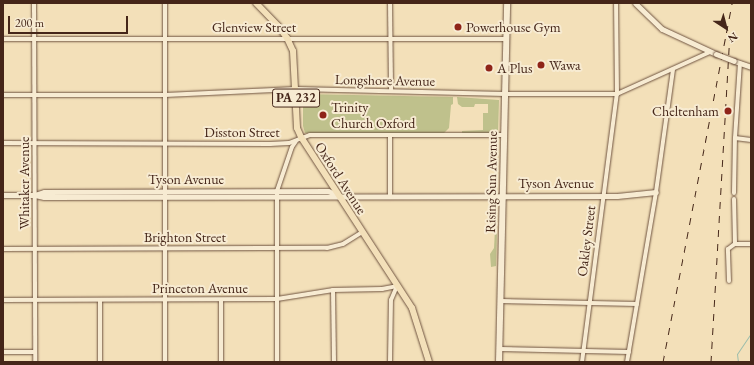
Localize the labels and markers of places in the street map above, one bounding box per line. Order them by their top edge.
place label: Powerhouse Gym [466,19,561,35]
marker: Powerhouse Gym [453,22,463,32]
place label: Wawa [549,57,581,73]
place label: A Plus [497,60,532,76]
marker: Wawa [536,60,546,70]
marker: A Plus [484,63,494,73]
place label: Trinity Church Oxford [331,99,415,132]
place label: Cheltenham [652,103,719,119]
marker: Cheltenham [722,105,734,117]
marker: Trinity Church Oxford [318,110,328,120]

